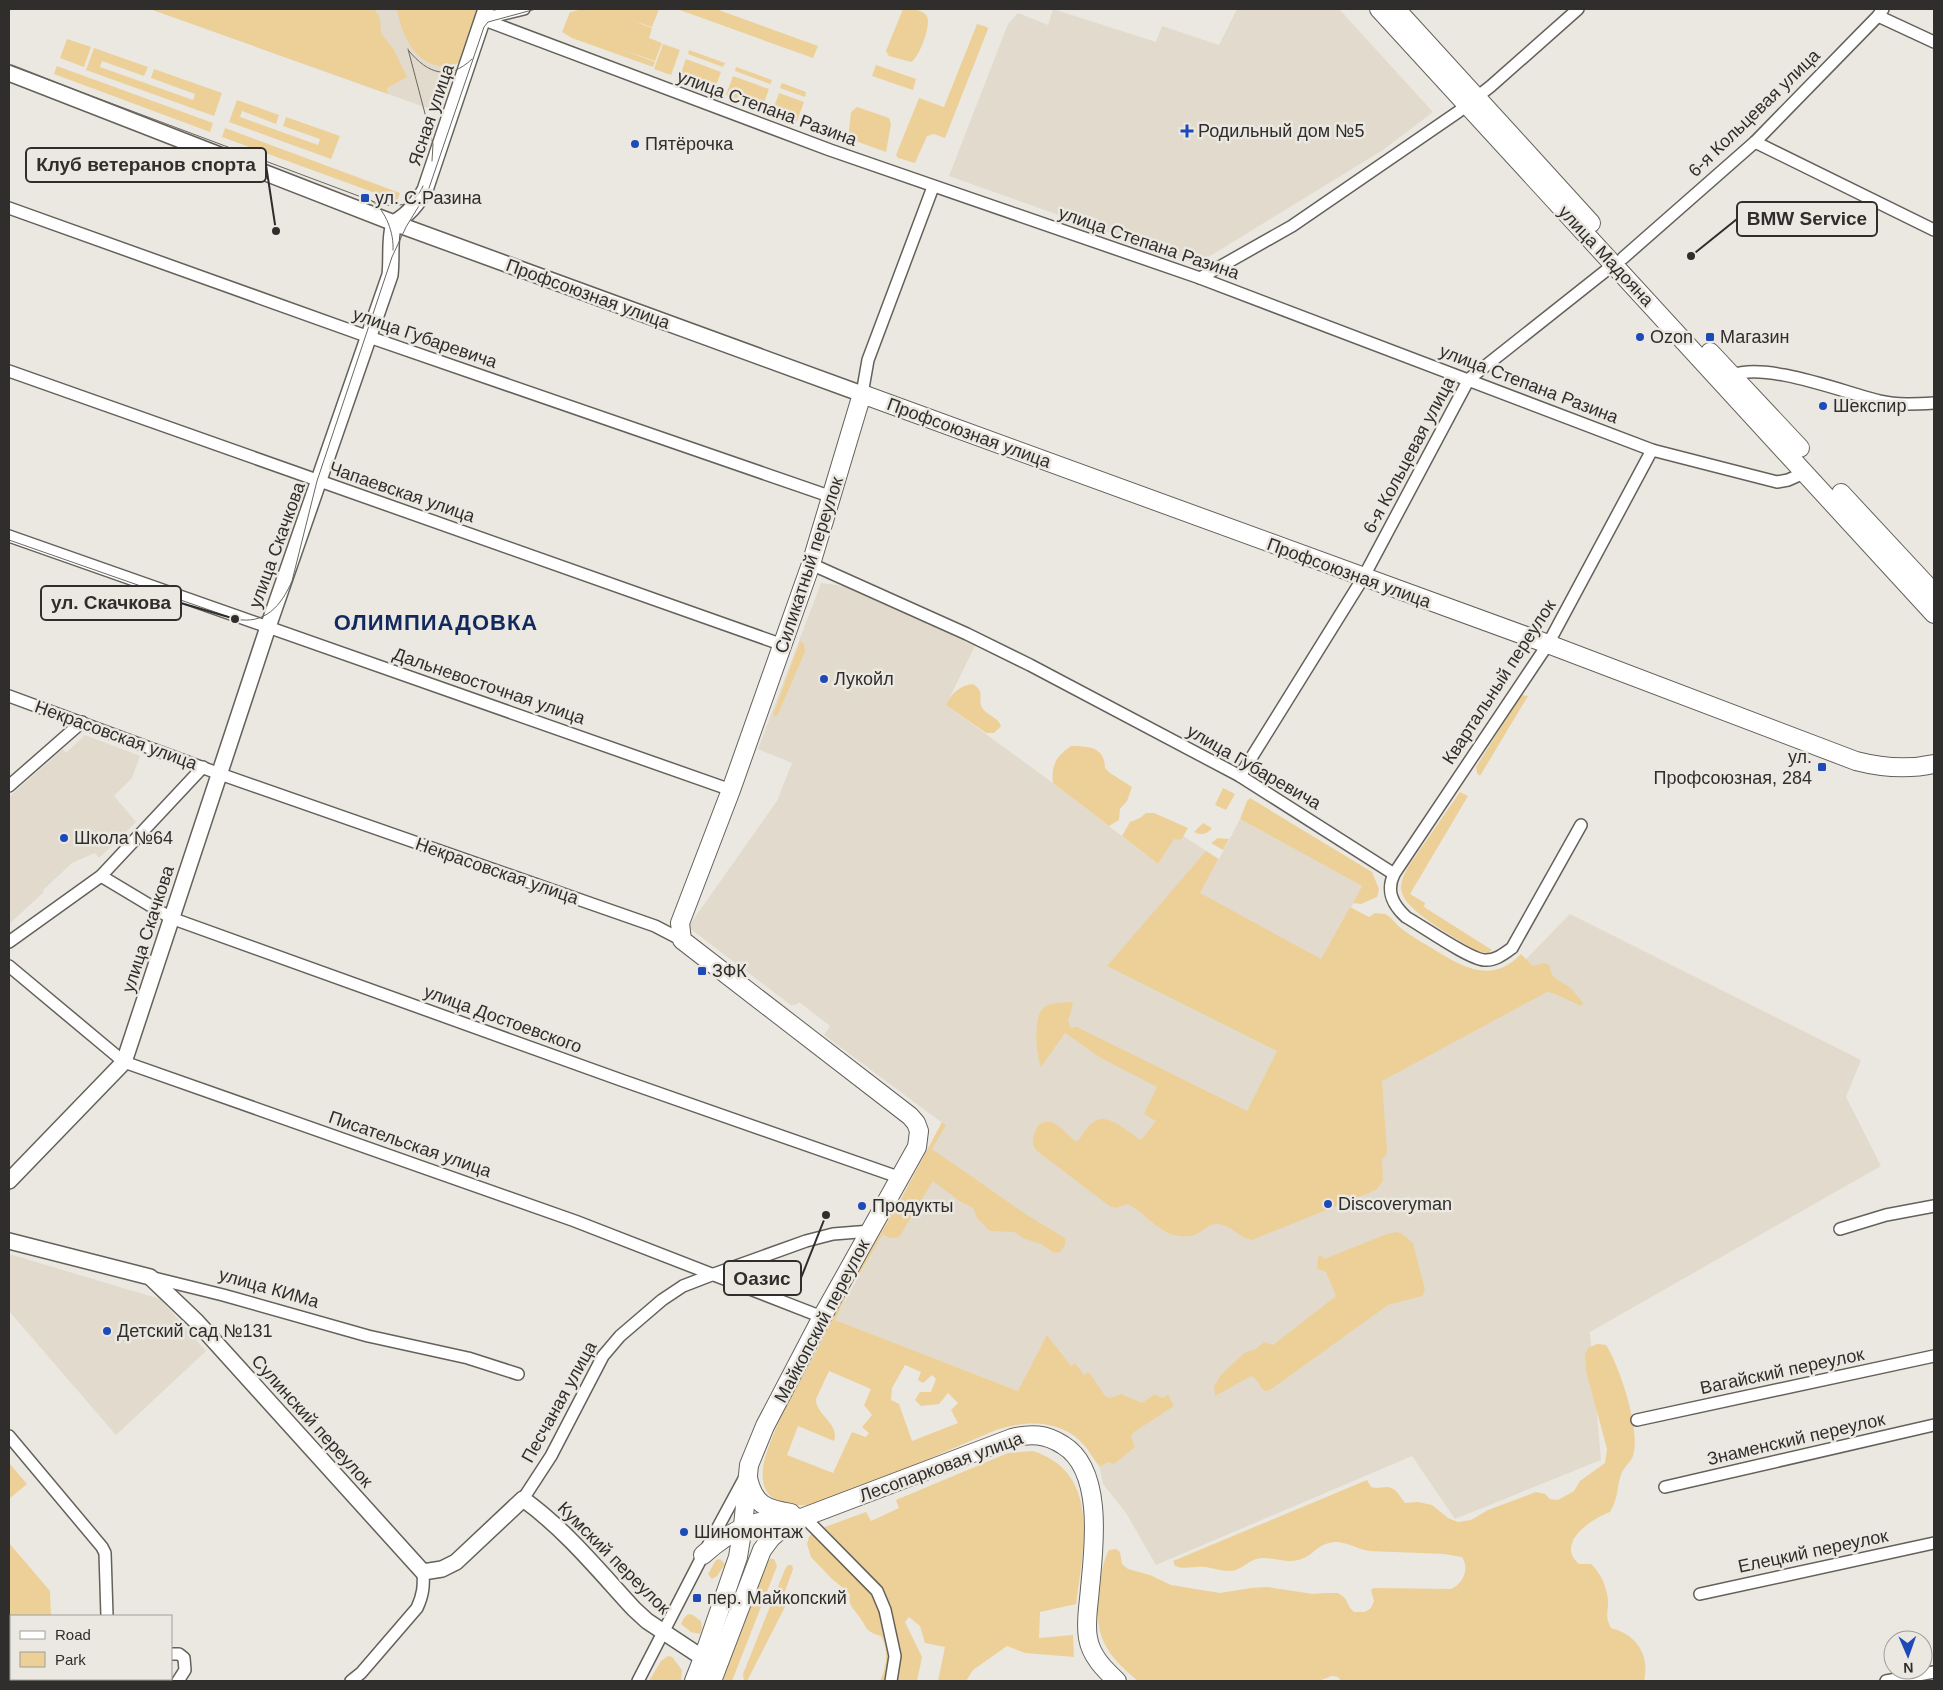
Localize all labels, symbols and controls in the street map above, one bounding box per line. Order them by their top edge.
street label: 6-я Кольцевая улица [1684,45,1824,181]
street label: Ясная улица [404,61,458,168]
street label: улица Степана Разина [674,66,860,150]
place label: Родильный дом №5 [1198,121,1364,141]
marker: Родильный дом №5 [1180,124,1194,138]
place label: Пятёрочка [645,134,734,154]
marker: Пятёрочка [629,138,641,150]
callout: Клуб ветеранов спорта [26,148,266,182]
text: Клуб ветеранов спорта [36,154,256,175]
place label: ул. С.Разина [375,188,483,208]
marker: ул. С.Разина [359,192,371,204]
street label: улица Мадояна [1554,202,1658,311]
callout: BMW Service [1737,202,1877,236]
street label: улица Степана Разина [1056,203,1243,284]
text: BMW Service [1747,208,1867,229]
street label: Профсоюзная улица [503,255,674,333]
street label: улица Губаревича [350,304,501,372]
place label: Ozon [1650,327,1693,347]
place label: Магазин [1720,327,1789,347]
marker: Ozon [1634,331,1646,343]
marker: Магазин [1704,331,1716,343]
street label: улица Степана Разина [1437,341,1622,428]
street label: 6-я Кольцевая улица [1359,372,1459,537]
street label: Профсоюзная улица [884,394,1055,472]
place label: Шекспир [1833,396,1906,416]
marker: Шекспир [1817,400,1829,412]
street label: Чапаевская улица [327,458,478,527]
street label: Силикатный переулок [771,474,847,656]
street label: улица Скачкова [245,479,309,611]
street label: Профсоюзная улица [1264,534,1435,612]
callout: ул. Скачкова [41,586,181,620]
text: ул. Скачкова [51,592,172,613]
street label: Квартальный переулок [1438,596,1560,768]
district label: ОЛИМПИАДОВКА [334,610,538,635]
street label: Дальневосточная улица [390,644,589,729]
place label: Лукойл [834,669,894,689]
marker: Лукойл [818,673,830,685]
street label: Некрасовская улица [32,696,201,774]
street label: улица Губаревича [1184,721,1325,814]
place label: ул. Профсоюзная, 284 [1654,747,1812,788]
marker: ул. Профсоюзная, 284 [1816,761,1828,773]
place label: Школа №64 [74,828,173,848]
marker: Школа №64 [58,832,70,844]
street label: Некрасовская улица [413,834,582,909]
street label: улица Скачкова [118,862,178,995]
place label: ЗФК [712,961,747,981]
marker: ЗФК [696,965,708,977]
street label: улица Достоевского [421,981,585,1057]
street label: Писательская улица [326,1107,495,1182]
place label: Discoveryman [1338,1194,1452,1214]
place label: Продукты [872,1196,953,1216]
marker: Discoveryman [1322,1198,1334,1210]
marker: Продукты [856,1200,868,1212]
street label: Майкопский переулок [770,1236,874,1406]
callout: Оазис [724,1261,801,1295]
street label: улица КИМа [217,1264,322,1312]
text: Оазис [733,1268,791,1289]
place label: Детский сад №131 [117,1321,273,1341]
marker: Детский сад №131 [101,1325,113,1337]
street label: Песчаная улица [517,1337,601,1466]
street label: Вагайский переулок [1698,1344,1866,1398]
street label: Сулинский переулок [247,1351,377,1491]
street label: Знаменский переулок [1705,1409,1887,1469]
street label: Лесопарковая улица [857,1428,1026,1506]
street label: Кумский переулок [554,1498,674,1618]
place label: Шиномонтаж [694,1522,803,1542]
street label: Елецкий переулок [1736,1525,1890,1577]
marker: Шиномонтаж [678,1526,690,1538]
place label: пер. Майкопский [707,1588,847,1608]
marker: пер. Майкопский [691,1592,703,1604]
legend [10,1615,172,1680]
text: Road [55,1626,91,1643]
north arrow [1883,1630,1933,1680]
text: Park [55,1651,86,1668]
text: N [1903,1660,1914,1676]

